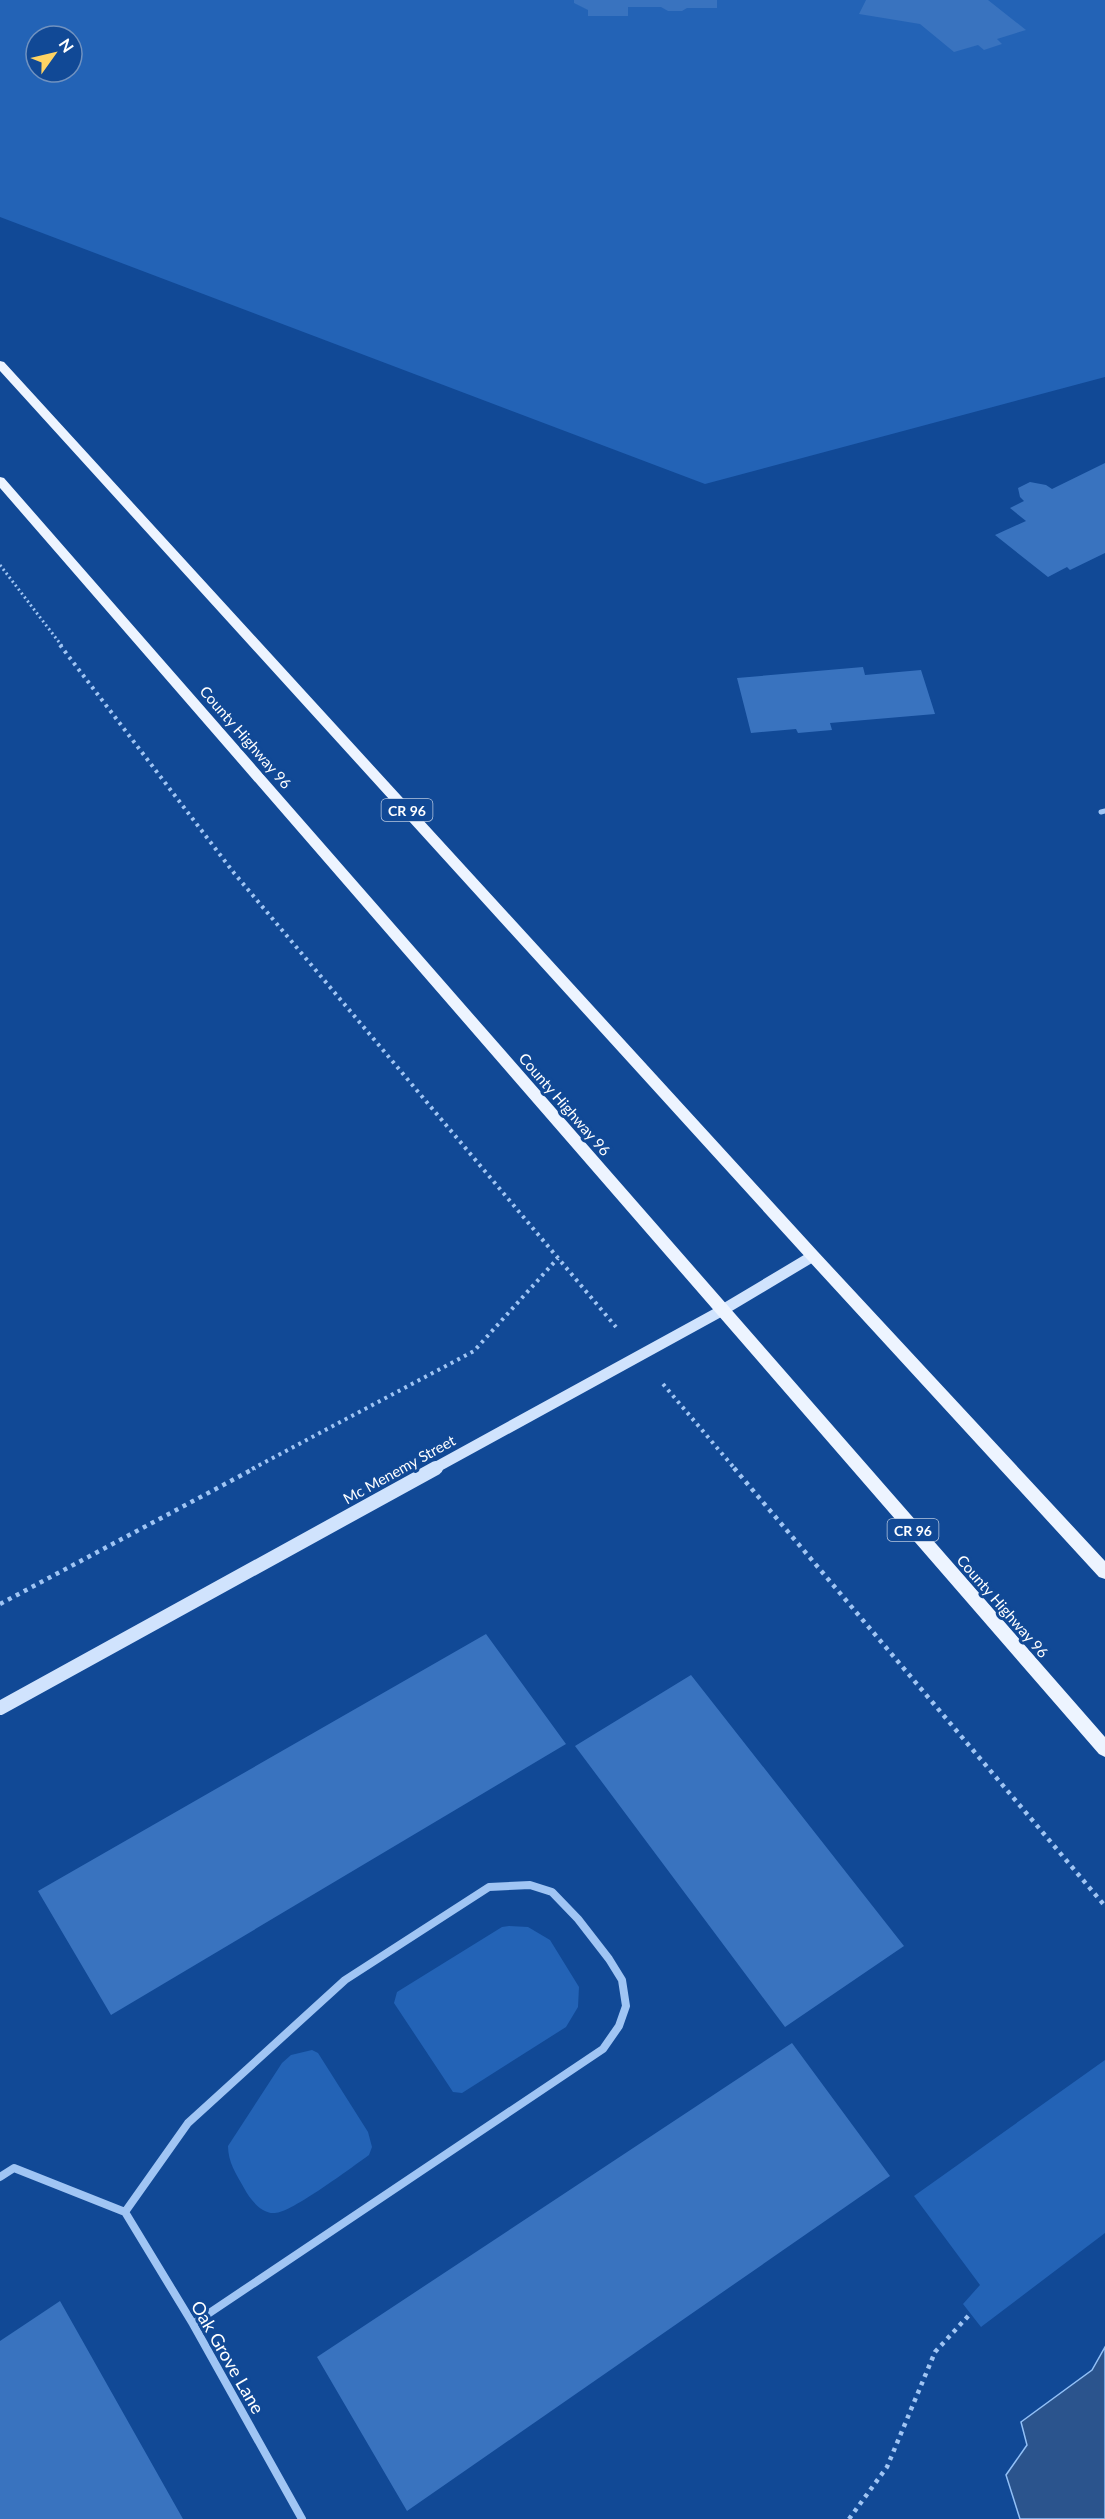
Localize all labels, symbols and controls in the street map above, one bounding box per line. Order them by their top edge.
north arrow [24,24,84,84]
text: N [56,35,78,56]
street label: County Highway 96 [196,682,296,792]
road number: CR 96 [382,799,432,821]
street label: County Highway 96 [515,1049,615,1159]
street label: Mc Menemy Street [340,1430,459,1507]
road number: CR 96 [888,1519,938,1541]
street label: County Highway 96 [953,1551,1053,1661]
street label: Oak Grove Lane [187,2297,269,2417]

